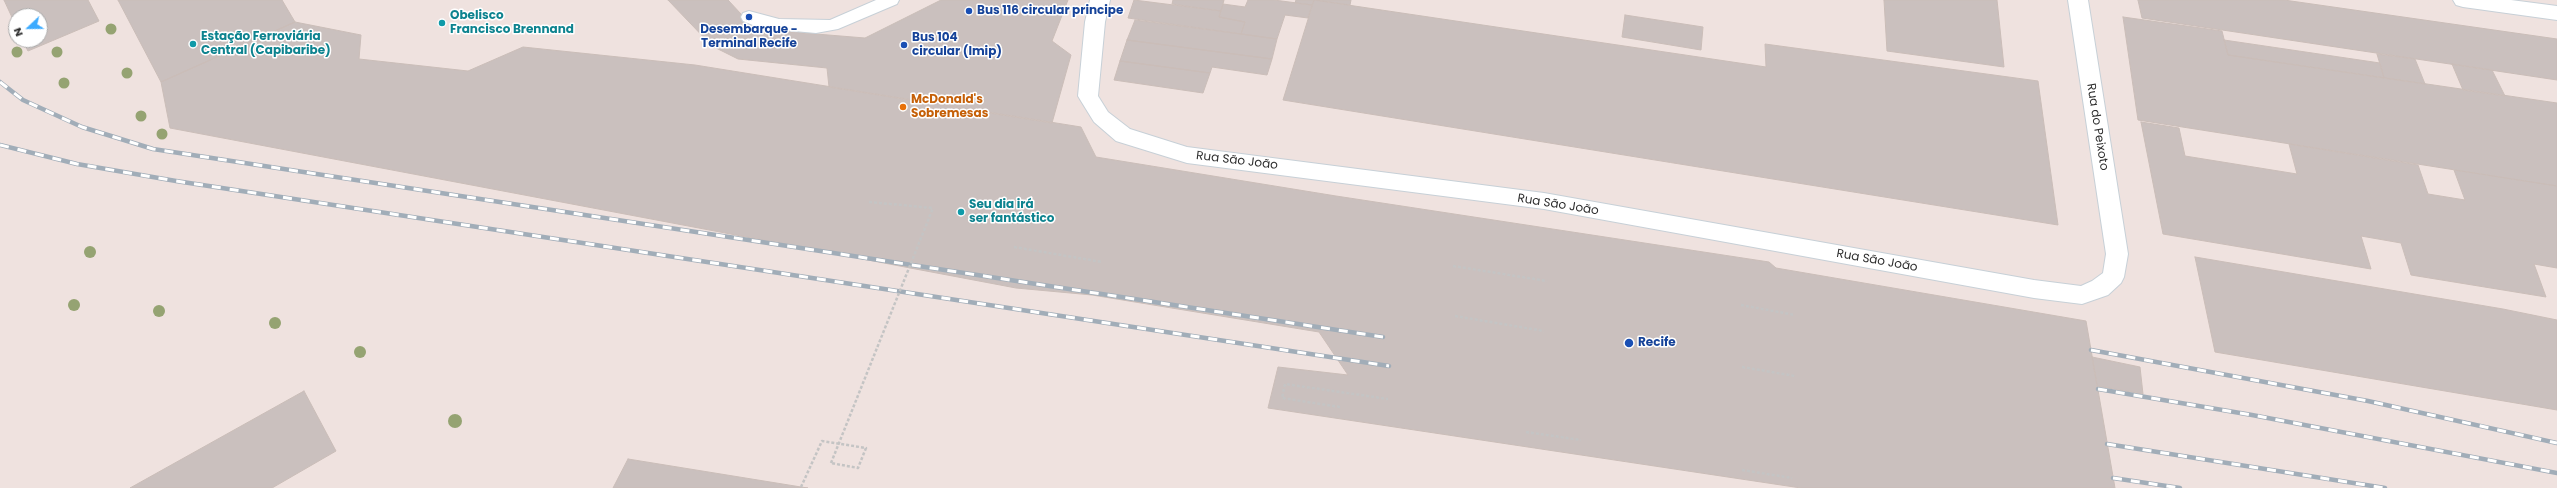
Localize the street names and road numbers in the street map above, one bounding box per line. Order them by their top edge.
street label: Rua do Peixoto [2083,82,2111,172]
street label: Rua São João [1195,149,1279,173]
street label: Rua São João [1516,191,1600,219]
street label: Rua São João [1835,247,1919,275]

